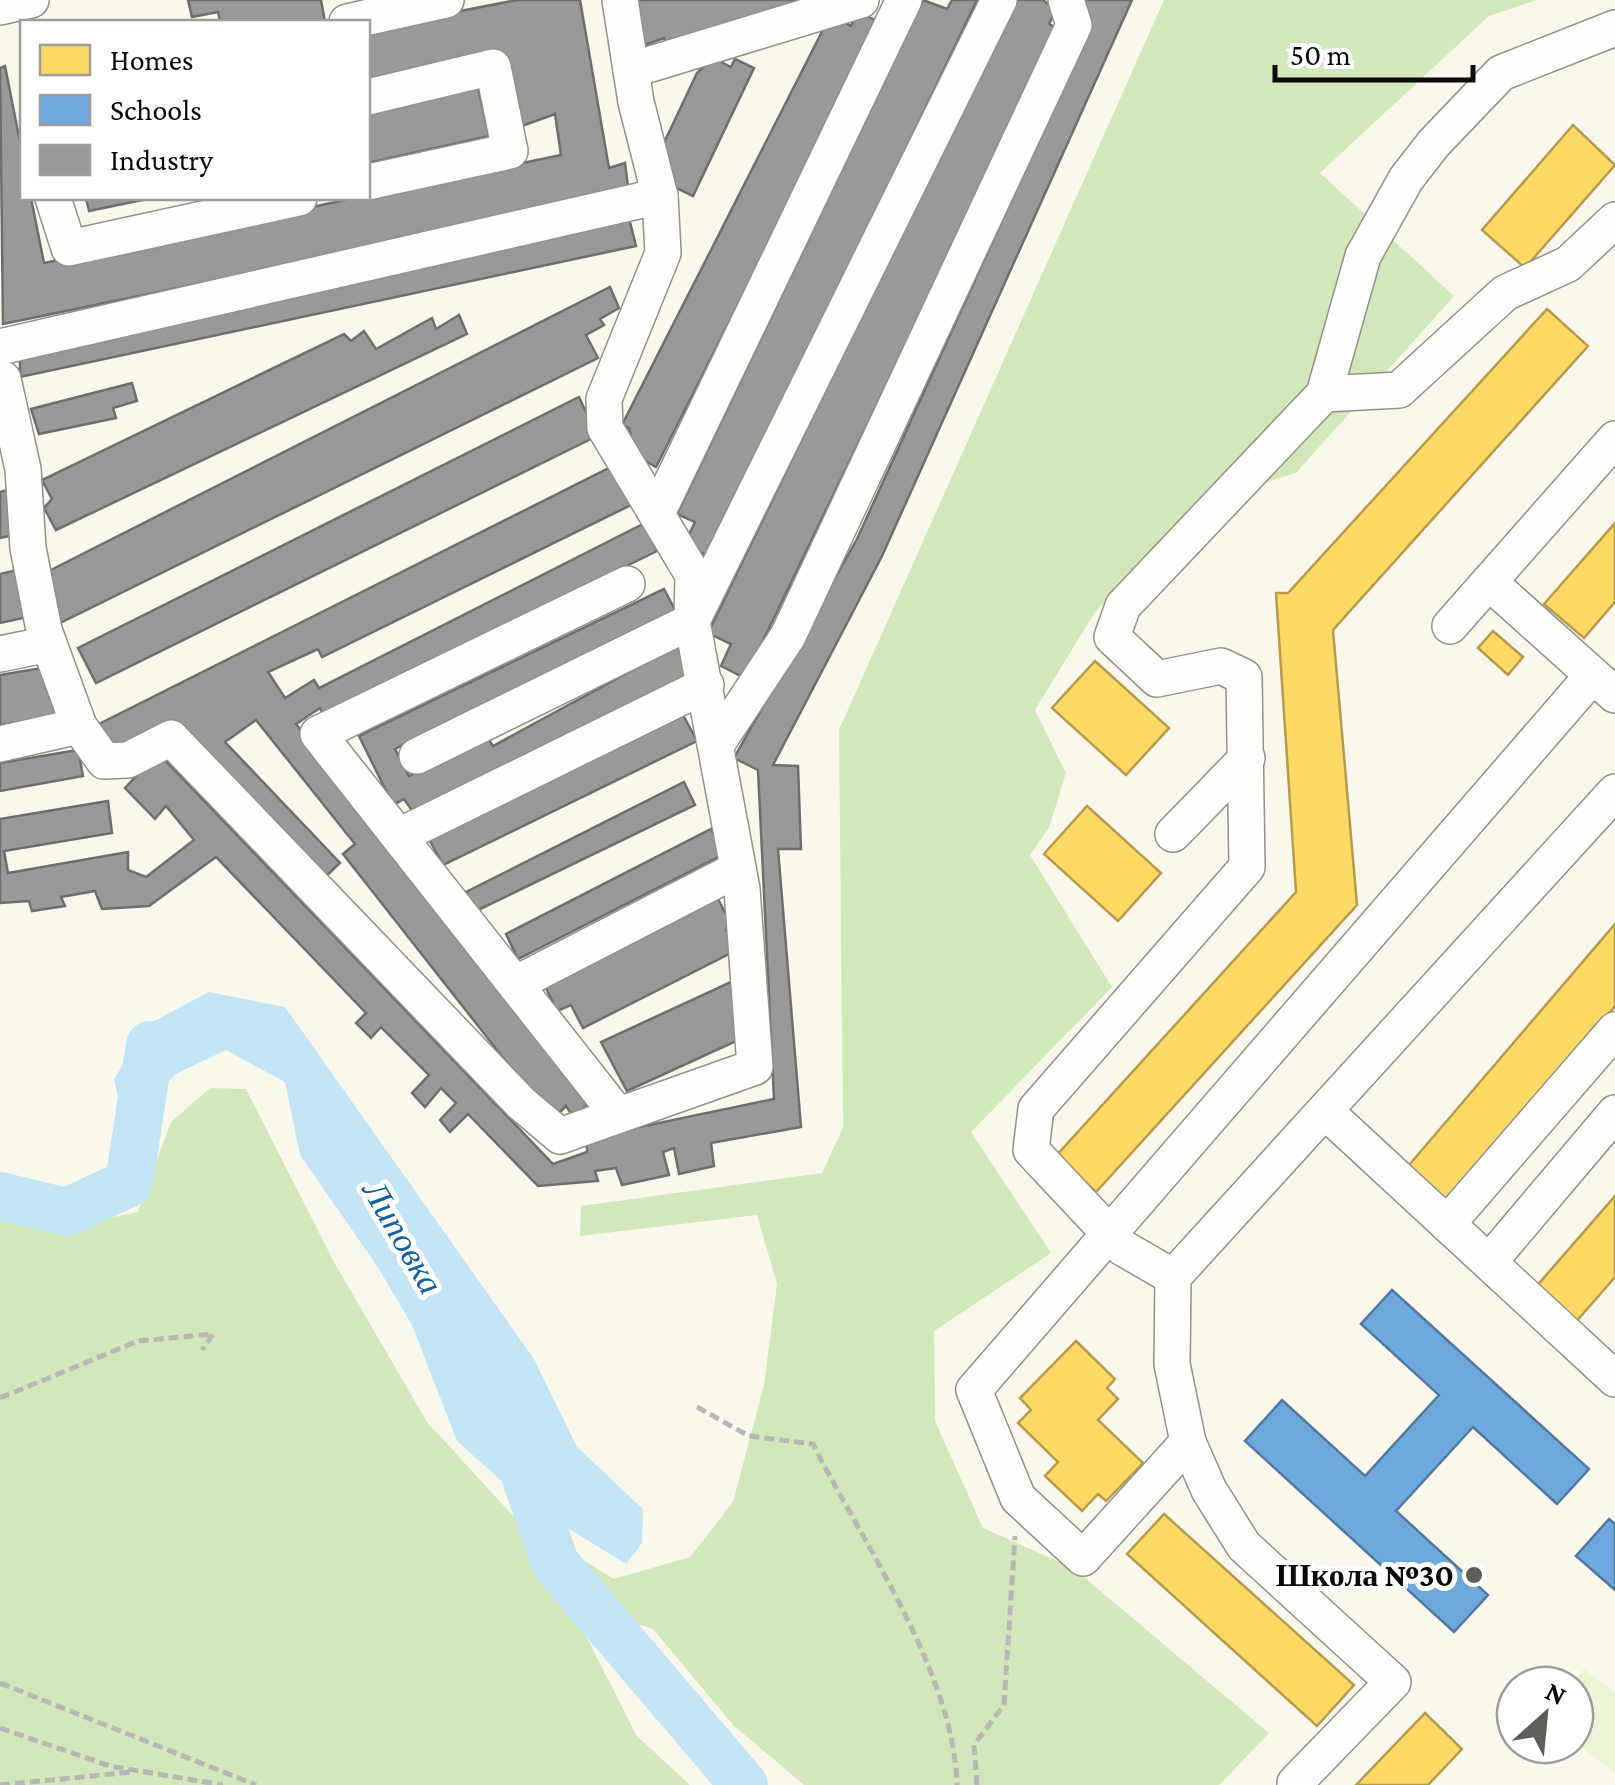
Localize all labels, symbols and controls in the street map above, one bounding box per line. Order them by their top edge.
legend [20,20,370,200]
scale bar [1275,20,1472,82]
text: 50 m [1290,38,1351,71]
text: Homes [110,43,194,76]
text: Schools [110,93,202,126]
text: Industry [110,143,213,177]
water label: Липовка [354,1173,451,1301]
place label: Школа №30 [1276,1557,1454,1593]
marker: Школа №30 [1463,1564,1485,1586]
north arrow [1495,1665,1595,1765]
text: N [1541,1675,1572,1711]

